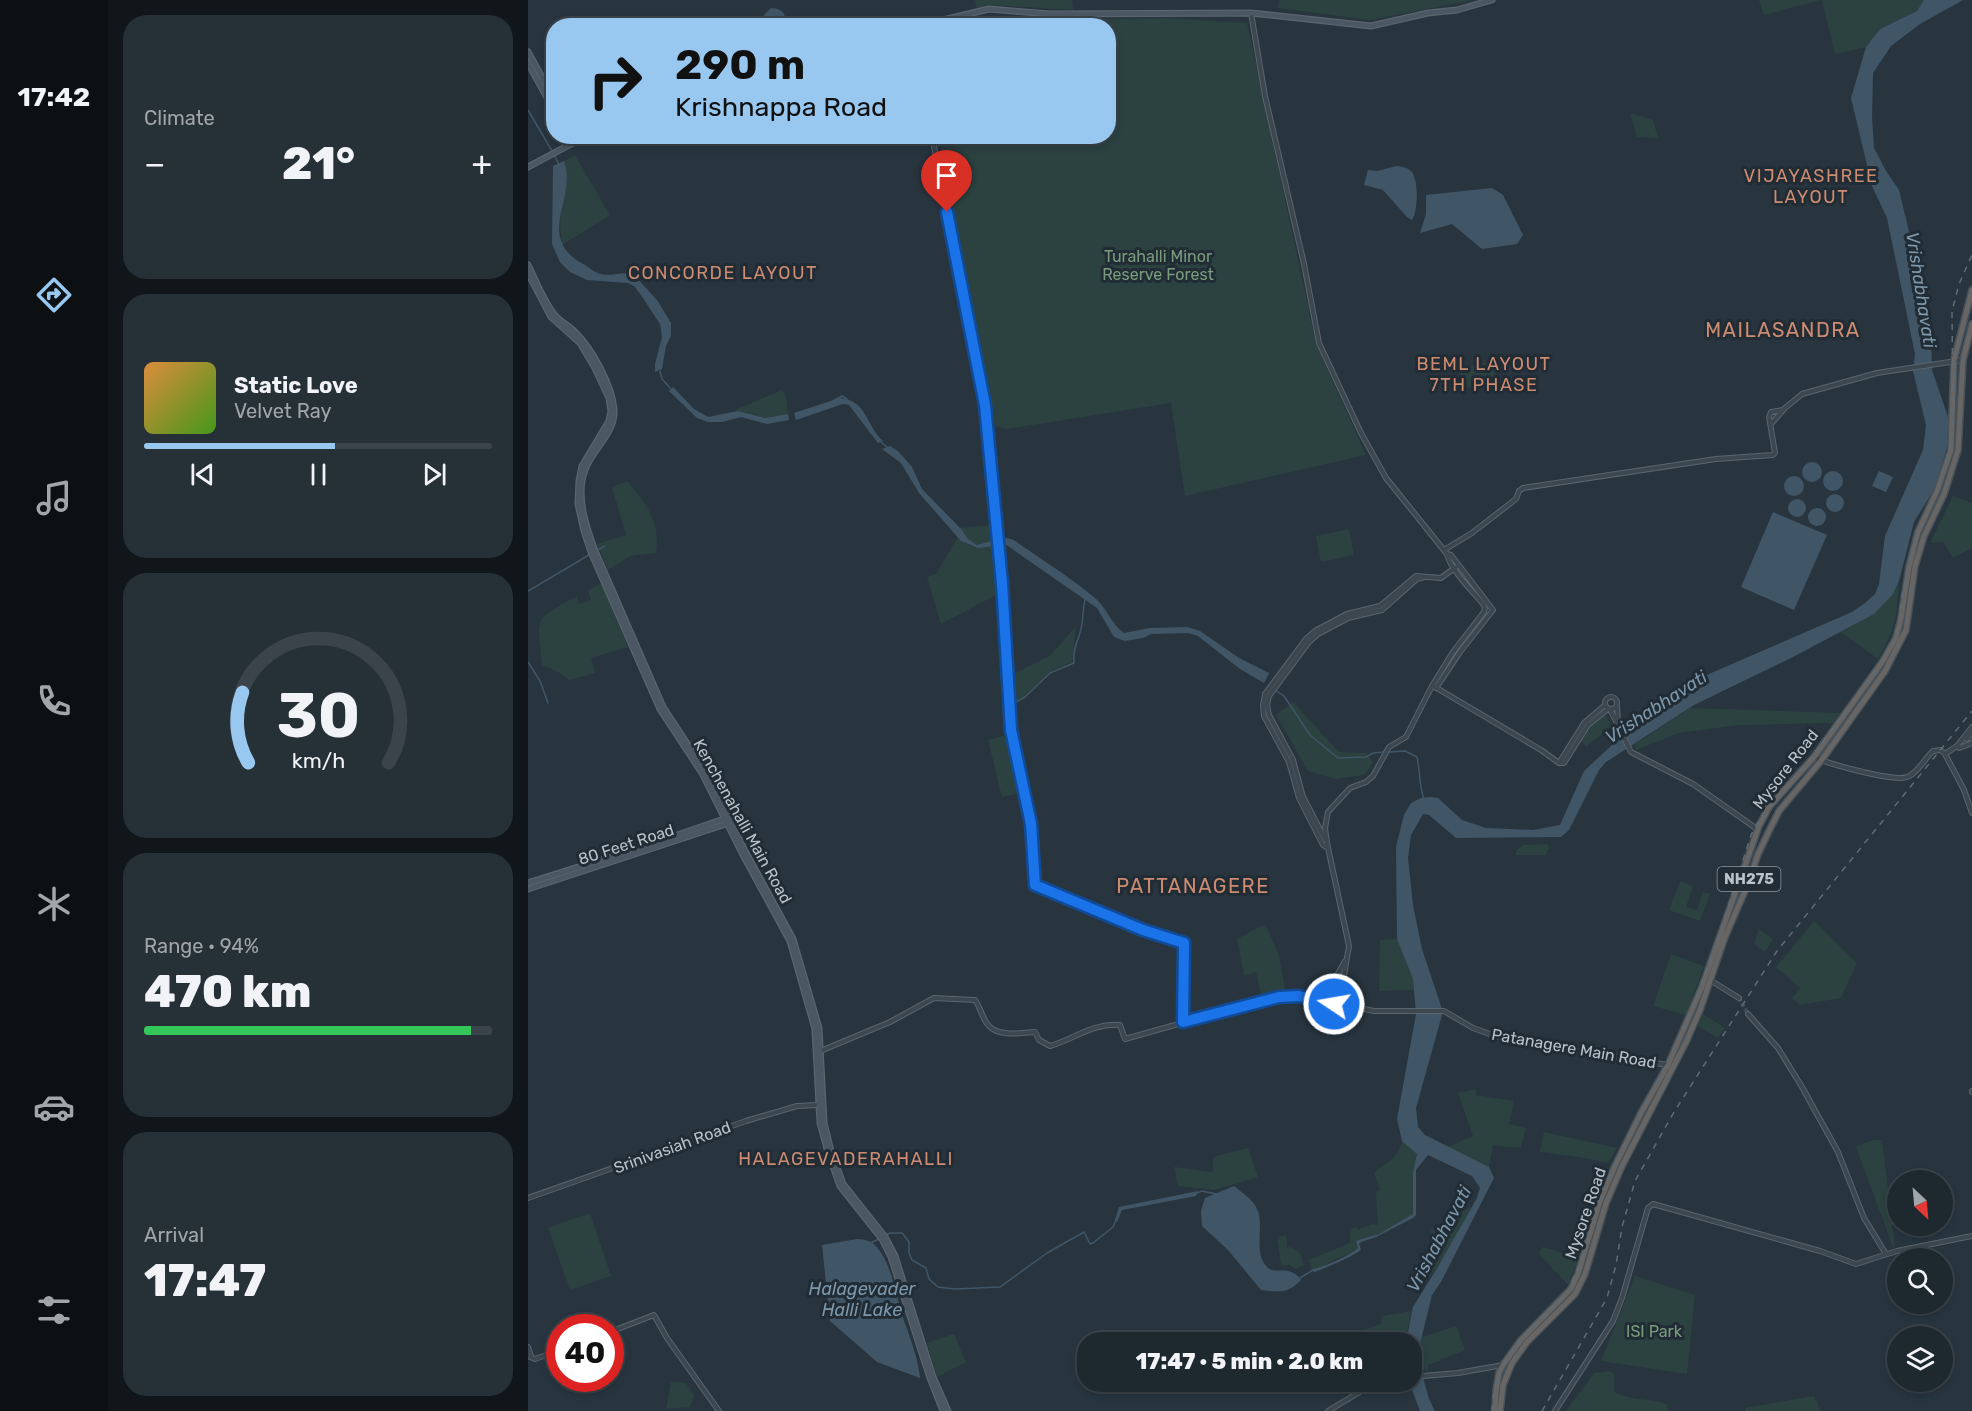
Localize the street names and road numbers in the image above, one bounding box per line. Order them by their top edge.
street label: Mysore Road [1749,726,1822,813]
street label: Kenchenahalli Main Road [689,736,796,907]
street label: 80 Feet Road [576,820,676,869]
road number: NH275 [1718,867,1780,891]
street label: Patanagere Main Road [1490,1025,1658,1072]
street label: Srinivasiah Road [611,1117,733,1177]
street label: Mysore Road [1561,1165,1610,1261]

